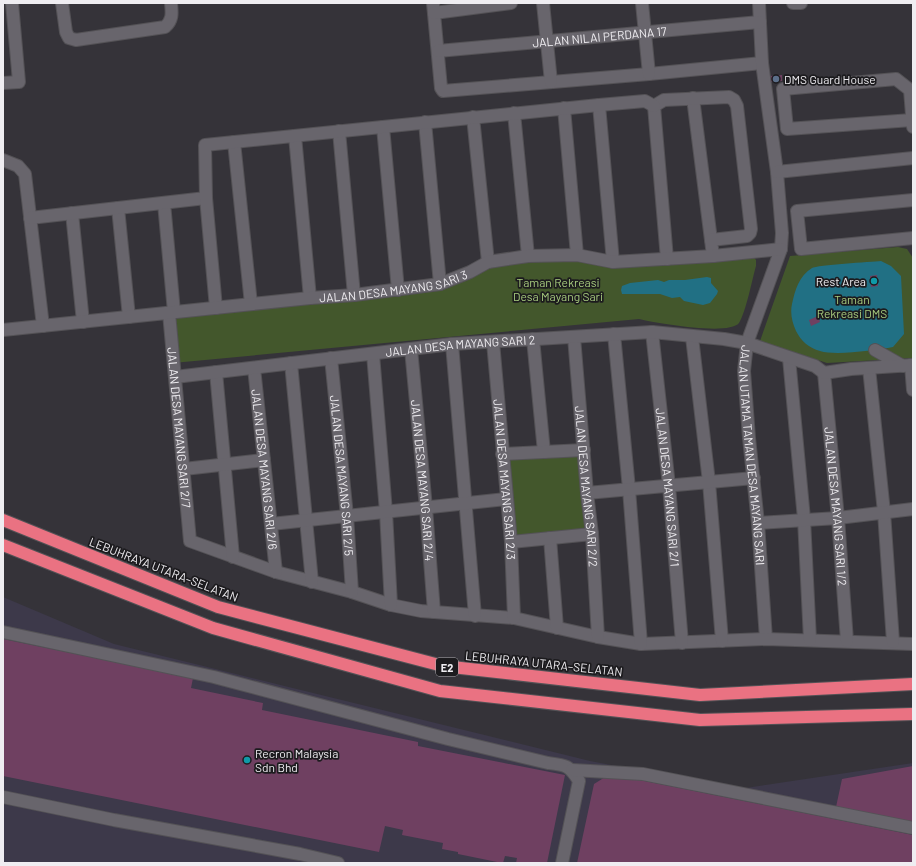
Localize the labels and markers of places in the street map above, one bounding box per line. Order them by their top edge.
place label: DMS Guard House [784,72,876,86]
marker: DMS Guard House [771,74,781,84]
place label: Rest Area [816,274,866,288]
marker: Rest Area [869,276,879,286]
place label: Recron Malaysia Sdn Bhd [255,746,338,774]
marker: Recron Malaysia Sdn Bhd [242,755,252,765]

